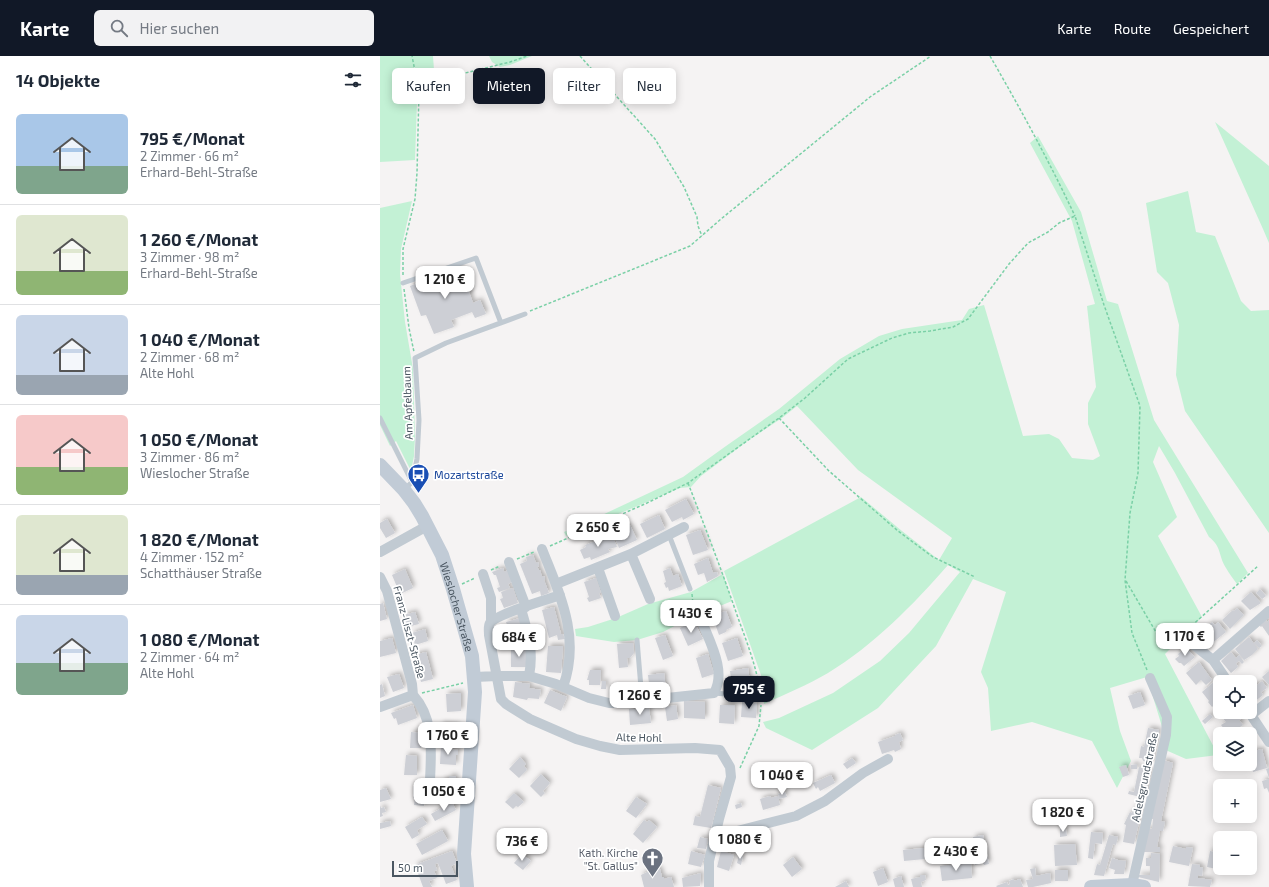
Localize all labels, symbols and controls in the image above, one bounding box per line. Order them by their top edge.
search box [94,10,374,46]
text: Karte [20,17,70,40]
icon: search [108,17,130,39]
text: Hier suchen [140,19,219,37]
text: Karte [1057,20,1092,37]
text: Route [1114,20,1151,37]
text: Gespeichert [1173,20,1249,37]
chip: Kaufen [392,68,465,104]
chip: Mieten [473,68,545,104]
chip: Filter [553,68,615,104]
chip: Neu [623,68,676,104]
icon: filters [342,69,364,91]
text: 14 Objekte [16,70,100,90]
text: 795 €/Monat [140,128,245,148]
icon: home [48,130,96,178]
text: 2 Zimmer · 66 m² [140,148,239,164]
text: Erhard-Behl-Straße [140,164,258,180]
text: 1 260 €/Monat [140,229,258,249]
icon: home [48,231,96,279]
text: 3 Zimmer · 98 m² [140,249,239,265]
text: Erhard-Behl-Straße [140,265,258,281]
pin: 1 210 € [408,266,482,300]
text: 1 210 € [425,271,465,287]
text: 1 040 €/Monat [140,329,260,349]
icon: home [48,331,96,379]
text: 2 Zimmer · 68 m² [140,349,239,365]
text: Alte Hohl [140,365,194,381]
street label: Am Apfelbaum [399,366,415,440]
text: 1 050 €/Monat [140,429,258,449]
icon: home [48,431,96,479]
text: 3 Zimmer · 86 m² [140,449,239,465]
bus stop icon: Mozartstraße [405,461,431,494]
text: Wieslocher Straße [140,465,249,481]
place label: Mozartstraße [434,468,504,481]
pin: 2 650 € [561,514,635,548]
text: 2 650 € [576,519,620,535]
text: 1 820 €/Monat [140,529,259,549]
icon: home [48,531,96,579]
text: 4 Zimmer · 152 m² [140,549,244,565]
street label: Wieslocher Straße [438,560,477,653]
text: Schatthäuser Straße [140,565,262,581]
street label: Franz-Liszt-Straße [391,584,429,680]
pin: 1 430 € [654,600,728,634]
text: 1 430 € [669,605,713,621]
pin: 1 170 € [1148,623,1222,657]
pin: 684 € [491,624,547,658]
text: 1 170 € [1165,628,1205,644]
text: 1 080 €/Monat [140,629,260,649]
text: 684 € [501,629,537,645]
icon: home [48,631,96,679]
text: 2 Zimmer · 64 m² [140,649,239,665]
text: Alte Hohl [140,665,194,681]
map controls [1213,675,1257,875]
button: locate [1213,675,1257,719]
pin: 795 € [721,676,777,710]
text: 795 € [733,681,765,697]
pin: 1 260 € [603,682,677,716]
text: 1 260 € [618,687,662,703]
pin: 1 760 € [411,722,485,756]
text: 1 760 € [427,727,469,743]
button: layers [1213,727,1257,771]
street label: Alte Hohl [616,730,663,744]
street label: Adelsgrundstraße [1128,731,1160,823]
pin: 1 040 € [745,762,819,796]
text: 1 040 € [760,767,804,783]
pin: 1 050 € [407,778,481,812]
button: + [1213,779,1257,823]
text: 1 050 € [422,783,466,799]
pin: 1 820 € [1026,799,1100,833]
text: 1 820 € [1041,804,1085,820]
pin: 1 080 € [703,826,777,860]
pin: 736 € [494,828,550,862]
text: 1 080 € [718,831,762,847]
button: − [1213,831,1257,875]
text: 736 € [505,833,539,849]
pin: 2 430 € [919,838,993,872]
text: 2 430 € [933,843,979,859]
church icon: Kath. Kirche "St. Gallus" [640,845,666,878]
place label: Kath. Kirche "St. Gallus" [579,846,638,872]
scale bar [392,859,458,878]
text: 50 m [398,861,423,874]

